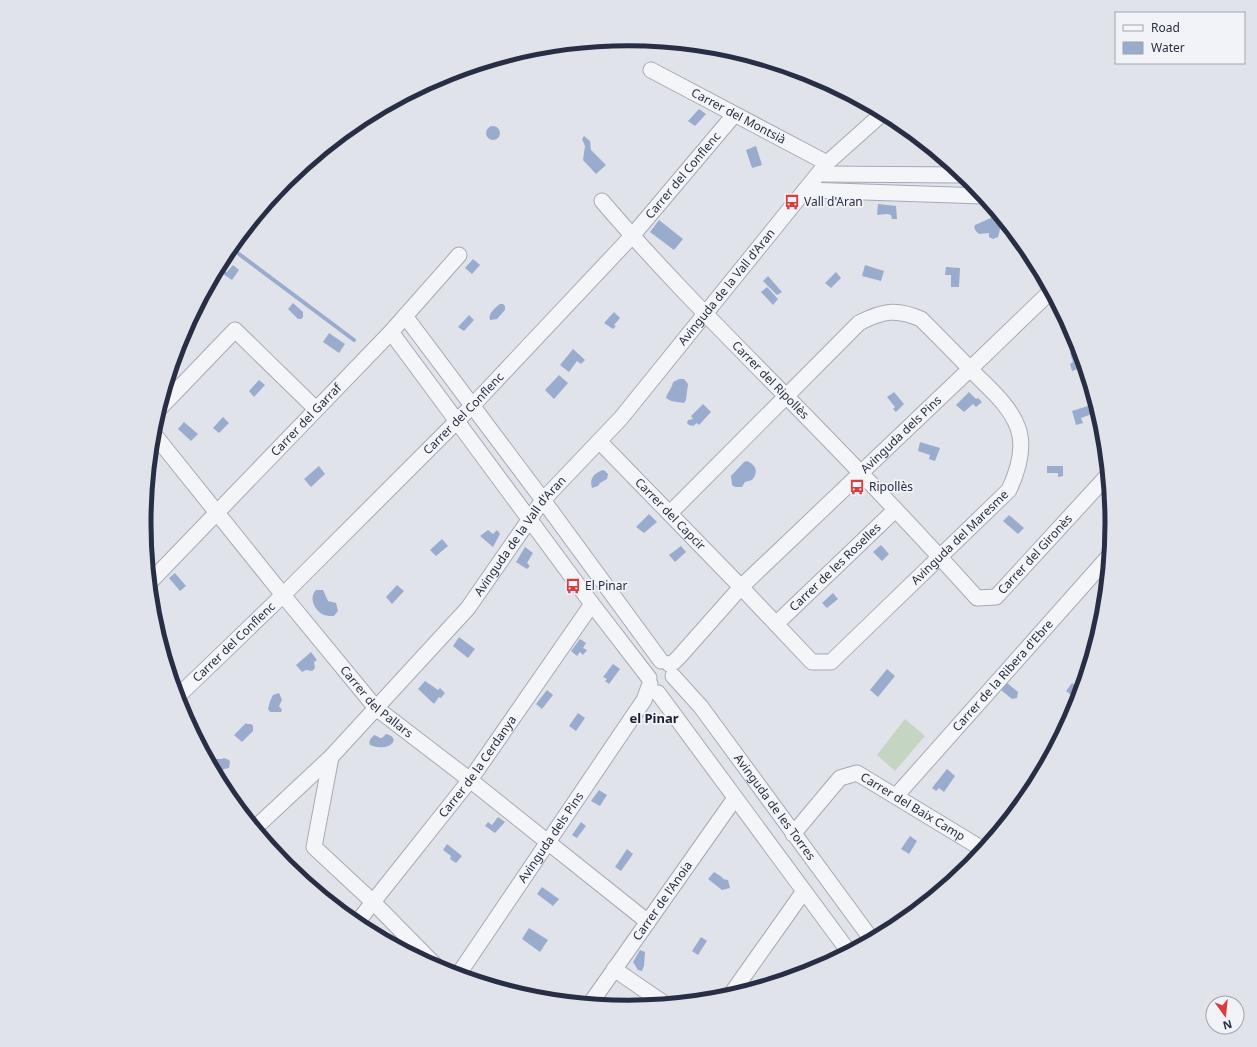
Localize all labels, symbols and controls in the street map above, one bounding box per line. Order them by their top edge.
legend [1115,12,1245,64]
text: Road [1151,19,1180,36]
text: Water [1151,39,1185,56]
street label: Carrer del Montsià [688,84,789,148]
street label: Carrer del Conflenc [641,128,724,222]
bus stop icon: Vall d'Aran [783,193,801,211]
place label: Vall d'Aran [804,193,863,210]
street label: Avinguda de la Vall d'Aran [674,225,779,349]
street label: Carrer del Ripollès [728,337,813,423]
street label: Carrer del Conflenc [419,368,507,458]
street label: Carrer del Garraf [267,379,346,460]
street label: Avinguda dels Pins [856,391,945,477]
street label: Avinguda de la Vall d'Aran [470,472,570,599]
street label: Carrer del Capcir [631,474,710,554]
bus stop icon: Ripollès [848,478,866,496]
place label: Ripollès [869,478,913,495]
street label: Avinguda del Maresme [907,486,1012,588]
street label: Carrer del Gironès [994,510,1076,598]
street label: Carrer de les Roselles [785,519,885,615]
bus stop icon: El Pinar [564,577,582,595]
place label: El Pinar [585,577,627,594]
street label: Carrer del Conflenc [188,598,279,686]
street label: Carrer de la Ribera d'Ebre [948,616,1057,735]
street label: Carrer del Pallars [336,662,417,742]
district label: el Pinar [629,709,679,727]
street label: Carrer de la Cerdanya [434,712,520,821]
street label: Avinguda de les Torres [730,750,820,864]
street label: Carrer del Baix Camp [858,768,968,845]
street label: Avinguda dels Pins [514,788,587,886]
street label: Carrer de l'Anoia [628,858,696,944]
north arrow [1205,995,1245,1035]
text: N [1221,1017,1234,1034]

